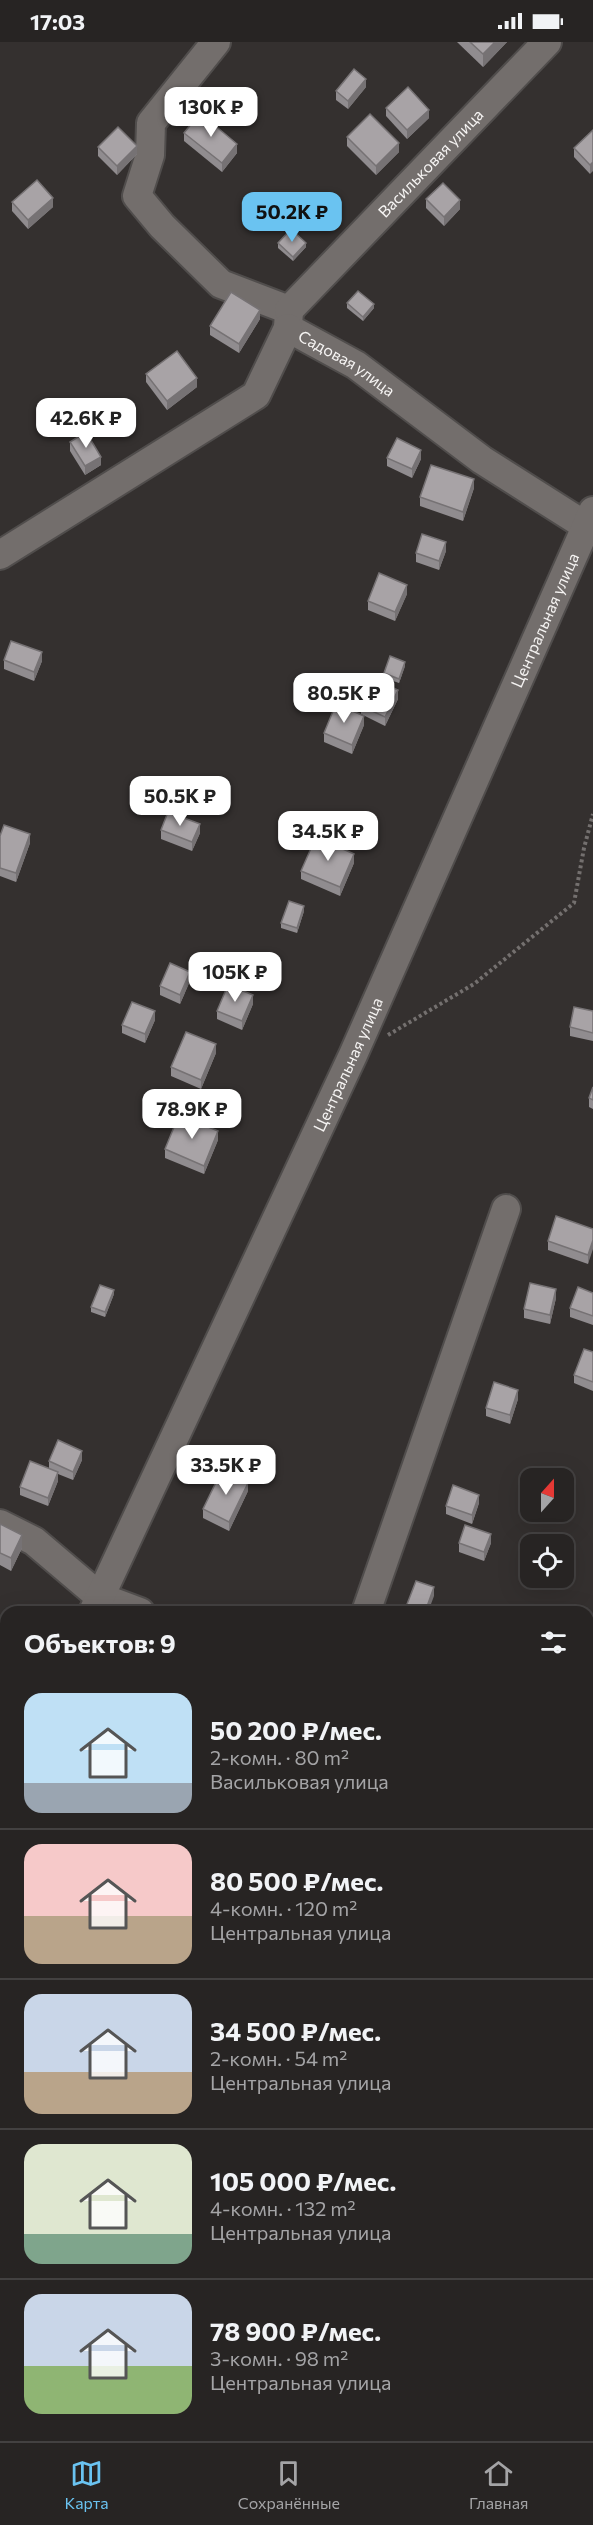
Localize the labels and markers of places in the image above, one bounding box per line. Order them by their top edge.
pin: 130K ₽ [162,87,260,138]
pin: 50.2K ₽ [237,192,347,243]
pin: 42.6K ₽ [31,398,141,449]
pin: 80.5K ₽ [289,673,399,724]
pin: 50.5K ₽ [125,776,235,827]
pin: 34.5K ₽ [273,811,383,862]
pin: 105K ₽ [186,952,284,1003]
pin: 78.9K ₽ [137,1089,247,1140]
pin: 33.5K ₽ [171,1445,281,1496]

